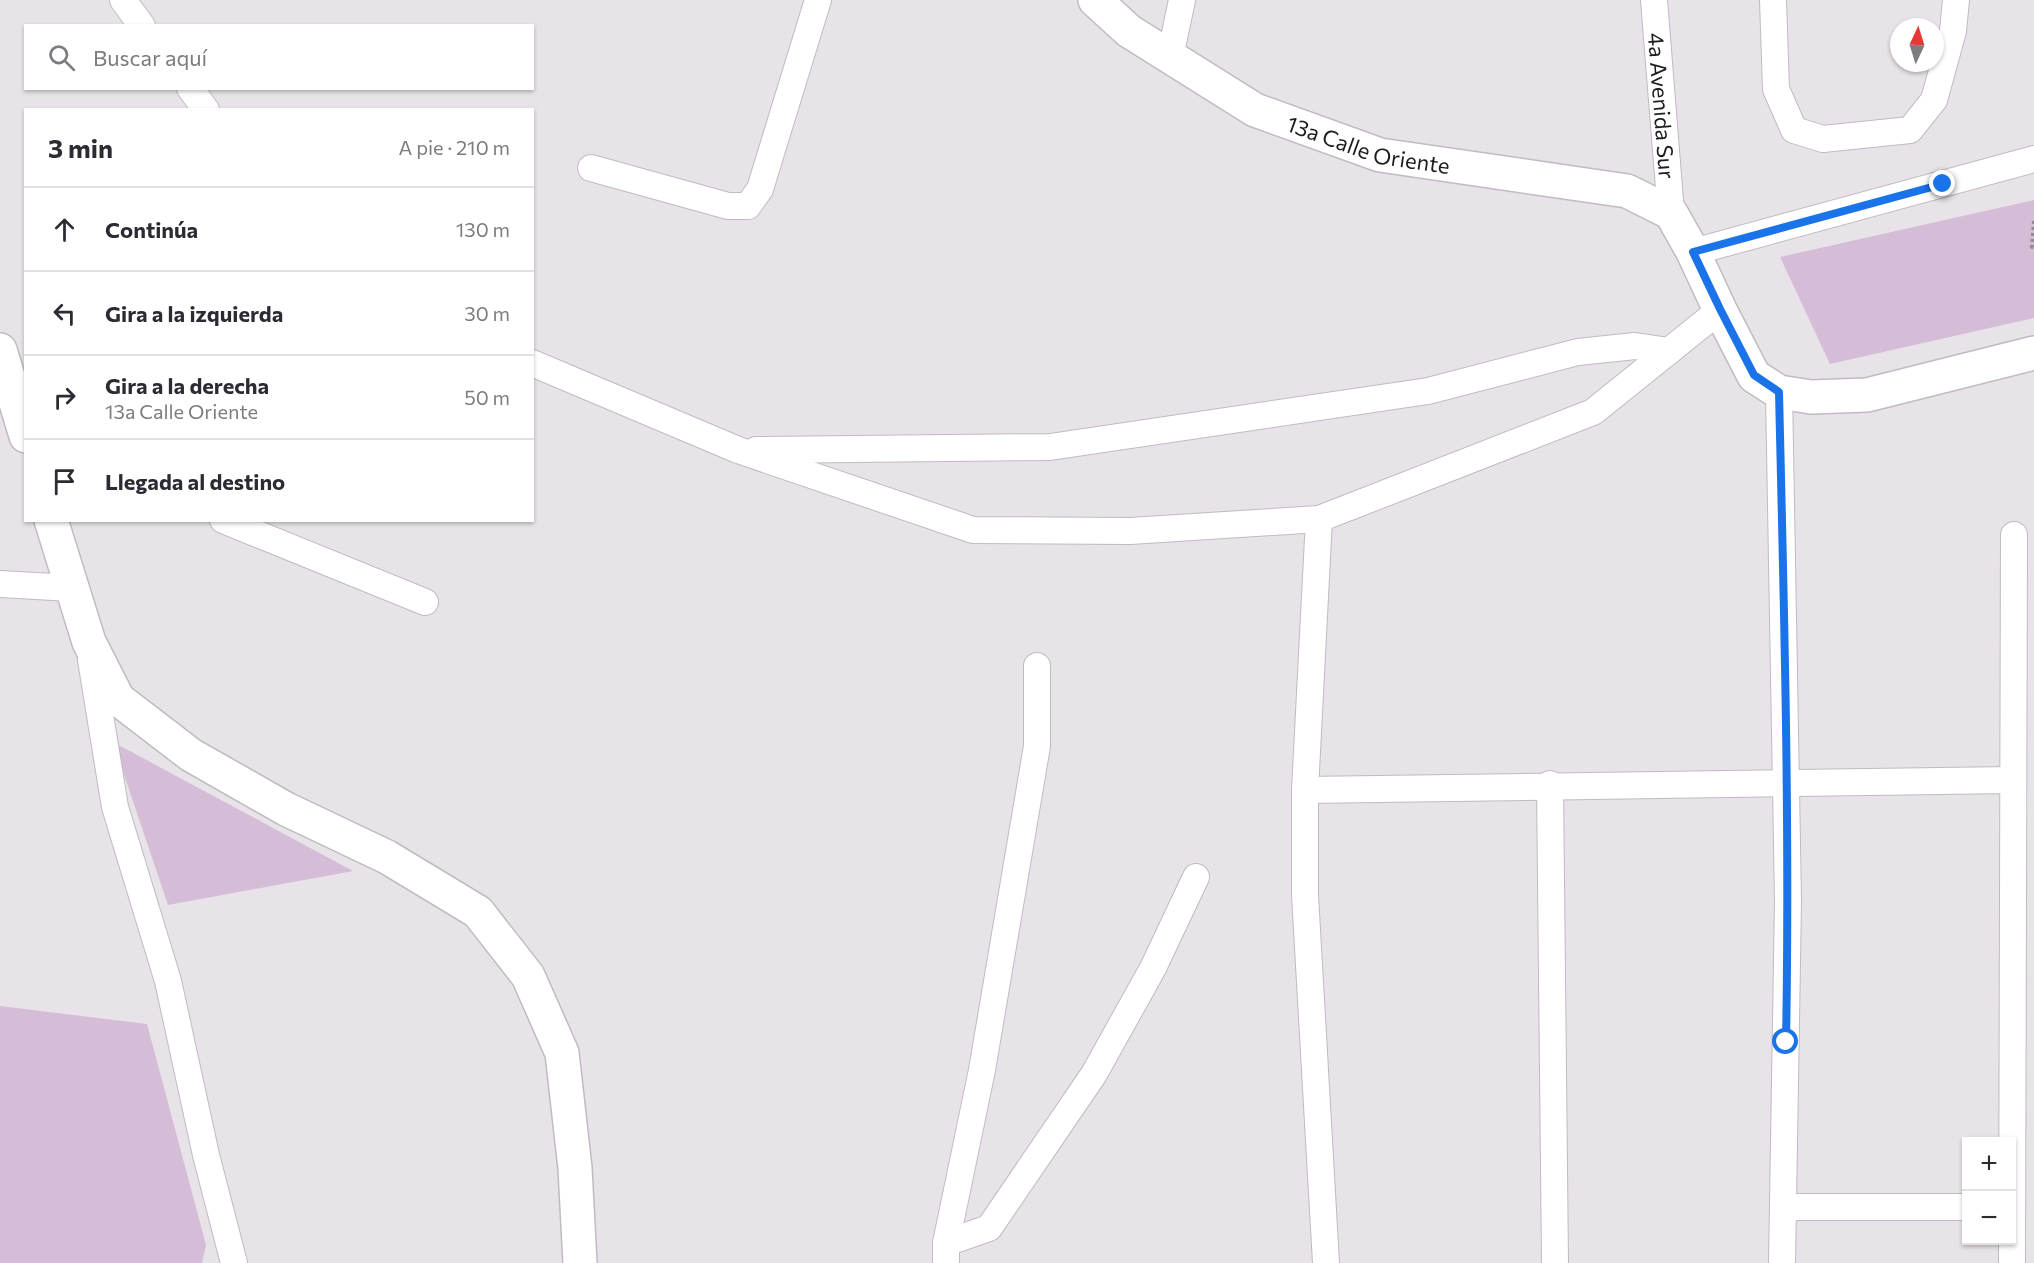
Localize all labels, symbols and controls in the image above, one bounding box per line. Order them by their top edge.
north arrow [1890,18,1944,72]
search box [24,24,534,90]
street label: 4a Avenida Sur [1643,32,1682,180]
icon: search [45,41,78,74]
text: Buscar aquí [93,44,207,71]
street label: 13a Calle Oriente [1283,109,1452,179]
text: 3 min [48,132,113,163]
text: A pie · 210 m [399,135,510,159]
route end [1929,170,1955,196]
icon: ahead [48,213,81,246]
text: Continúa [105,216,198,243]
text: 130 m [456,217,510,241]
icon: left [48,297,81,330]
text: Gira a la izquierda [105,300,283,327]
text: 30 m [464,301,510,325]
text: Gira a la derecha [105,372,269,399]
icon: right [48,381,81,414]
text: 50 m [464,385,510,409]
text: 13a Calle Oriente [105,399,258,423]
icon: arrive [48,465,81,498]
text: Llegada al destino [105,468,285,495]
route start [1772,1028,1798,1054]
map controls [1962,1137,2016,1245]
button: + [1962,1137,2016,1191]
button: − [1962,1191,2016,1245]

